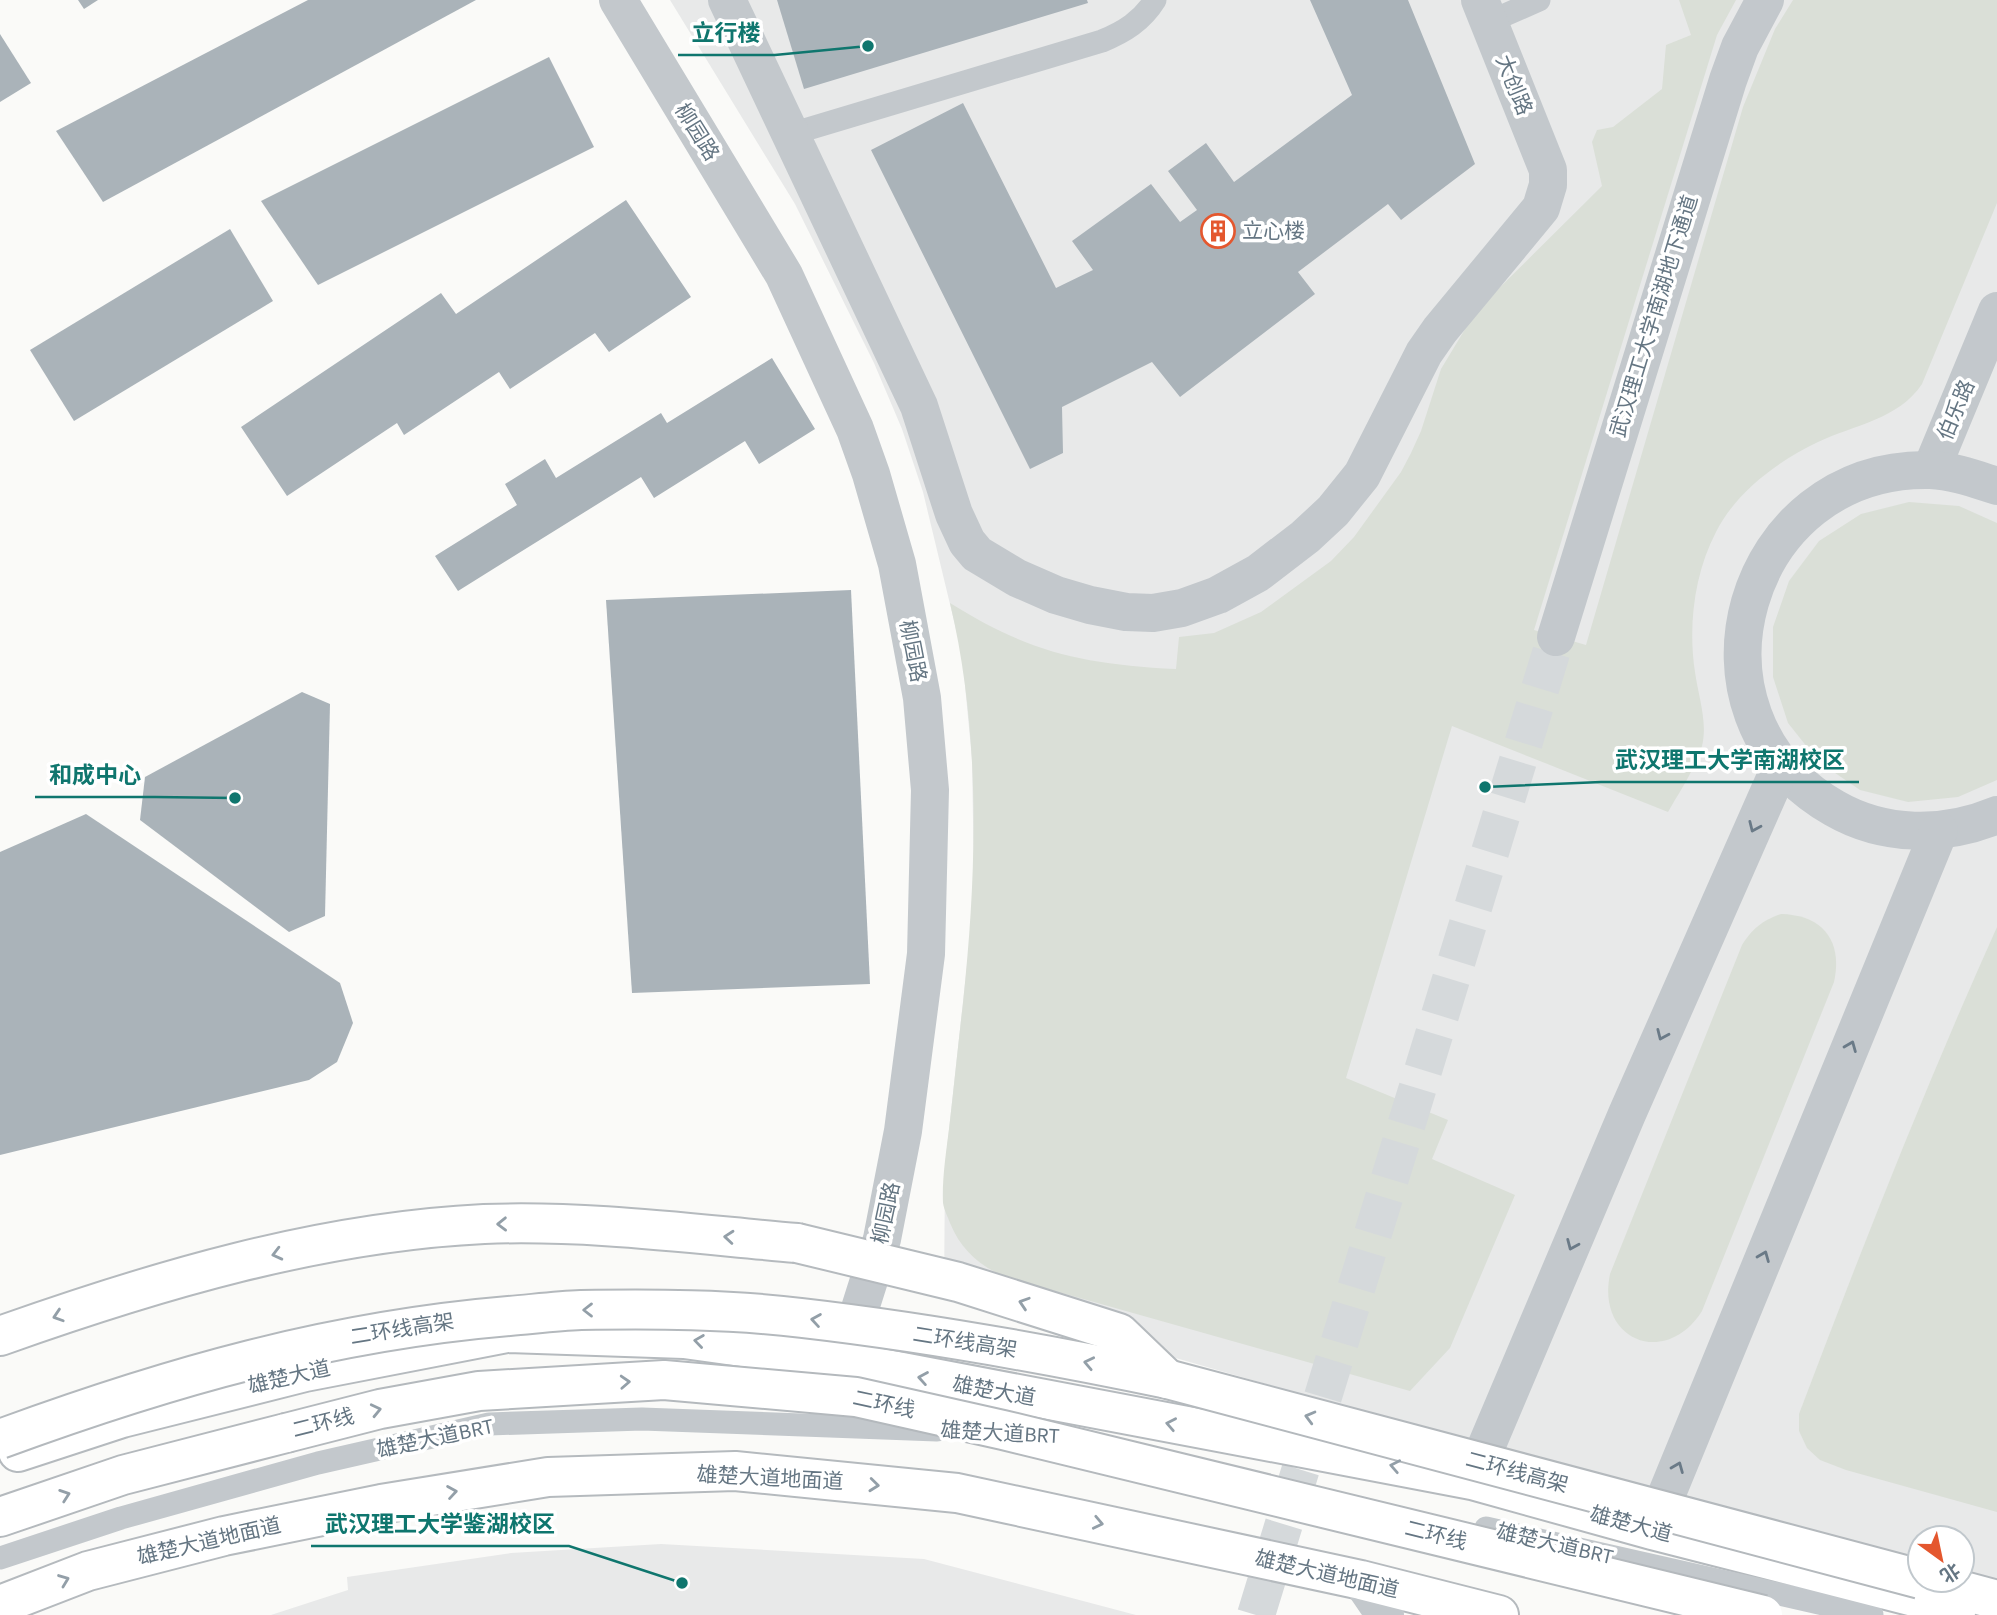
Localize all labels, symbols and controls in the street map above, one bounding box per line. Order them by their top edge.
callout: 立行楼 [678,11,775,55]
text: 立行楼 [692,17,761,50]
street label: 大创路 [1488,50,1540,120]
street label: 柳园路 [668,97,726,167]
street label: 武汉理工大学南湖地下通道 [1603,191,1705,441]
building icon: 立心楼 [1199,212,1237,250]
place label: 立心楼 [1242,216,1305,246]
street label: 伯乐路 [1930,375,1982,445]
street label: 柳园路 [892,617,934,685]
callout: 武汉理工大学南湖校区 [1601,738,1859,782]
text: 武汉理工大学南湖校区 [1615,744,1845,777]
callout: 和成中心 [35,753,155,797]
text: 和成中心 [49,759,141,792]
one-way arrow [1748,820,1762,833]
one-way arrow [1656,1029,1670,1041]
one-way arrow [1842,1041,1856,1053]
street label: 柳园路 [865,1179,907,1247]
one-way arrow [496,1216,506,1232]
one-way arrow [723,1230,734,1245]
one-way arrow [1566,1237,1580,1250]
one-way arrow [271,1246,283,1260]
one-way arrow [1756,1251,1770,1263]
one-way arrow [1018,1297,1031,1311]
one-way arrow [583,1302,593,1318]
street label: 二环线高架 [348,1306,456,1352]
one-way arrow [52,1308,64,1322]
one-way arrow [810,1313,821,1328]
street label: 二环线高架 [911,1319,1019,1365]
one-way arrow [693,1334,705,1349]
street label: 雄楚大道 [245,1353,333,1401]
one-way arrow [1083,1356,1095,1371]
street label: 雄楚大道 [950,1369,1038,1413]
one-way arrow [917,1371,929,1386]
one-way arrow [620,1375,631,1390]
street label: 二环线 [850,1383,918,1425]
street label: 二环线 [289,1401,357,1445]
one-way arrow [369,1404,381,1418]
street label: 雄楚大道BRT [374,1411,496,1465]
one-way arrow [1304,1411,1316,1425]
street label: 雄楚大道BRT [940,1415,1060,1451]
one-way arrow [1165,1417,1177,1432]
street label: 二环线高架 [1462,1444,1572,1500]
street label: 雄楚大道地面道 [696,1459,844,1497]
one-way arrow [1389,1459,1401,1474]
one-way arrow [1670,1461,1684,1474]
one-way arrow [868,1477,880,1492]
one-way arrow [446,1485,458,1500]
one-way arrow [58,1489,70,1503]
street label: 雄楚大道 [1587,1499,1675,1549]
callout: 武汉理工大学鉴湖校区 [311,1502,569,1546]
text: 武汉理工大学鉴湖校区 [325,1508,555,1541]
street label: 雄楚大道地面道 [134,1510,284,1572]
street label: 二环线 [1402,1513,1470,1557]
one-way arrow [1092,1515,1104,1530]
street label: 雄楚大道BRT [1494,1516,1616,1572]
north arrow [1906,1524,1976,1594]
street label: 雄楚大道地面道 [1252,1543,1402,1605]
text: 北 [1934,1555,1965,1588]
one-way arrow [57,1574,69,1588]

